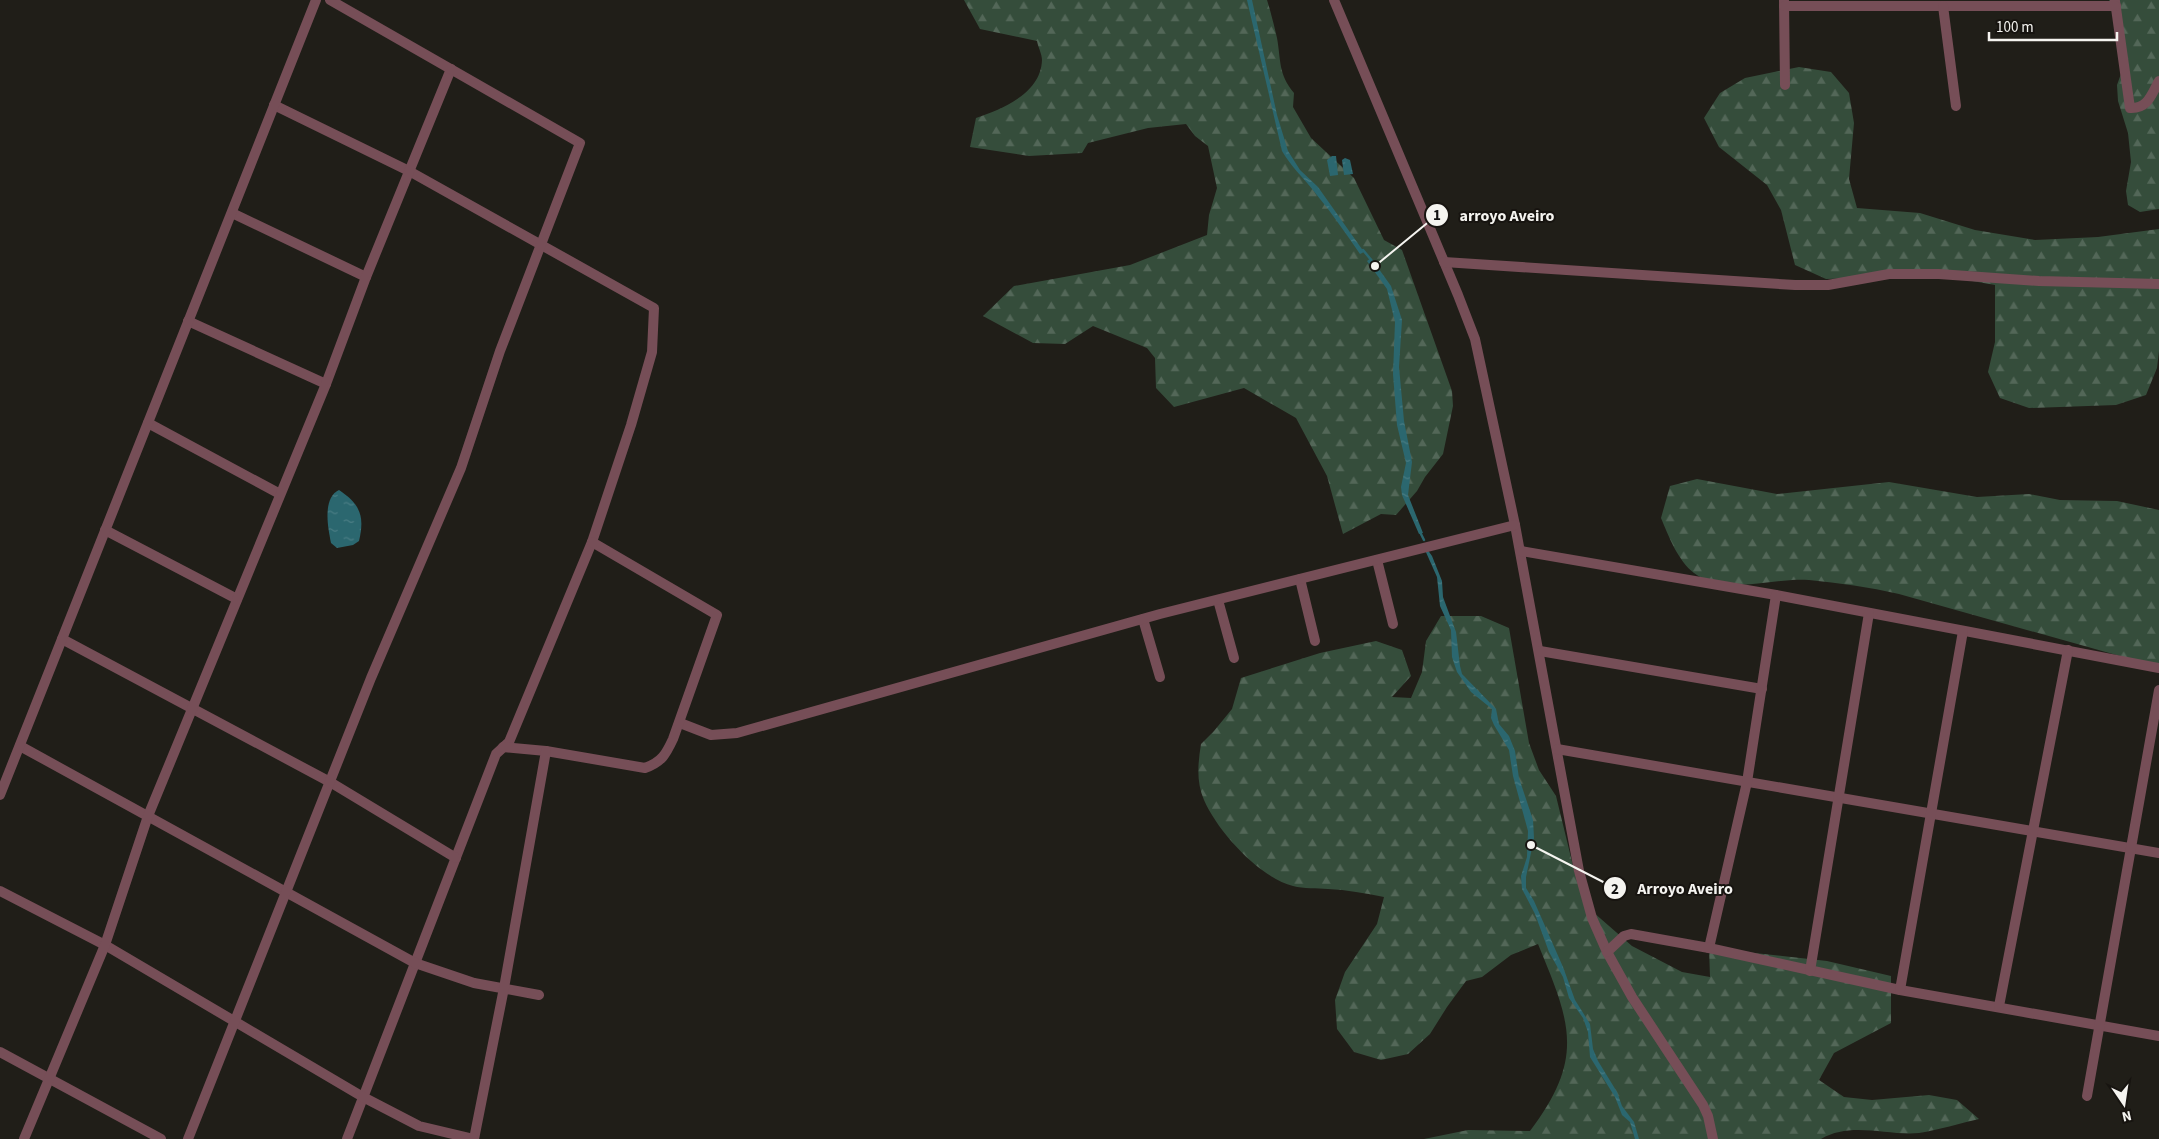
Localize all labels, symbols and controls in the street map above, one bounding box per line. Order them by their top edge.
scale bar [1989,10,2116,42]
text: 100 m [1996,17,2034,38]
callout: arroyo Aveiro [1424,200,1564,231]
text: 1 [1433,205,1441,226]
text: arroyo Aveiro [1460,205,1555,227]
callout: Arroyo Aveiro [1602,873,1743,904]
text: Arroyo Aveiro [1636,878,1733,900]
text: 2 [1611,879,1619,900]
north arrow [2099,1079,2149,1129]
text: N [2120,1105,2133,1126]

